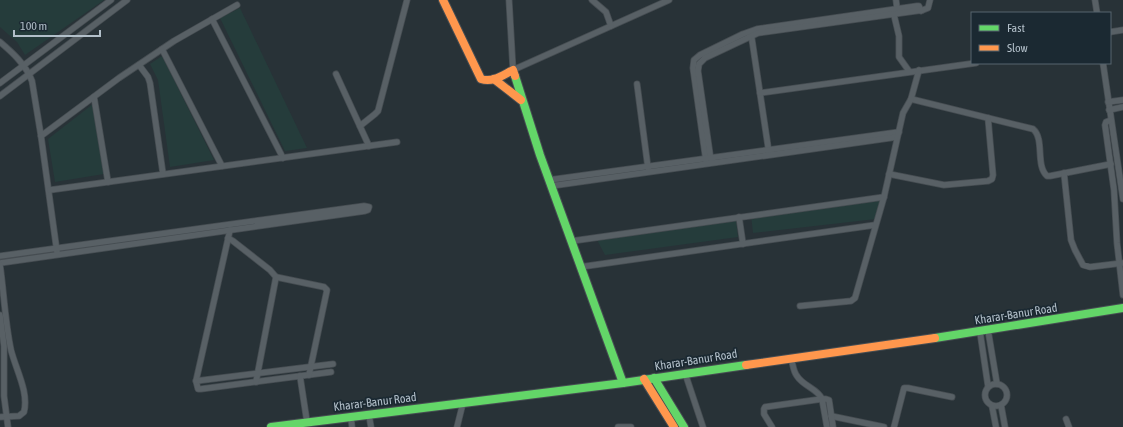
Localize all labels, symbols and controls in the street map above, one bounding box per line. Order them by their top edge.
scale bar [14,12,100,38]
legend [971,12,1111,64]
text: 100 m [20,19,47,33]
text: Fast [1007,21,1025,35]
text: Slow [1007,41,1028,55]
street label: Kharar-Banur Road [974,301,1058,327]
street label: Kharar-Banur Road [654,347,738,373]
street label: Kharar-Banur Road [333,390,417,414]

